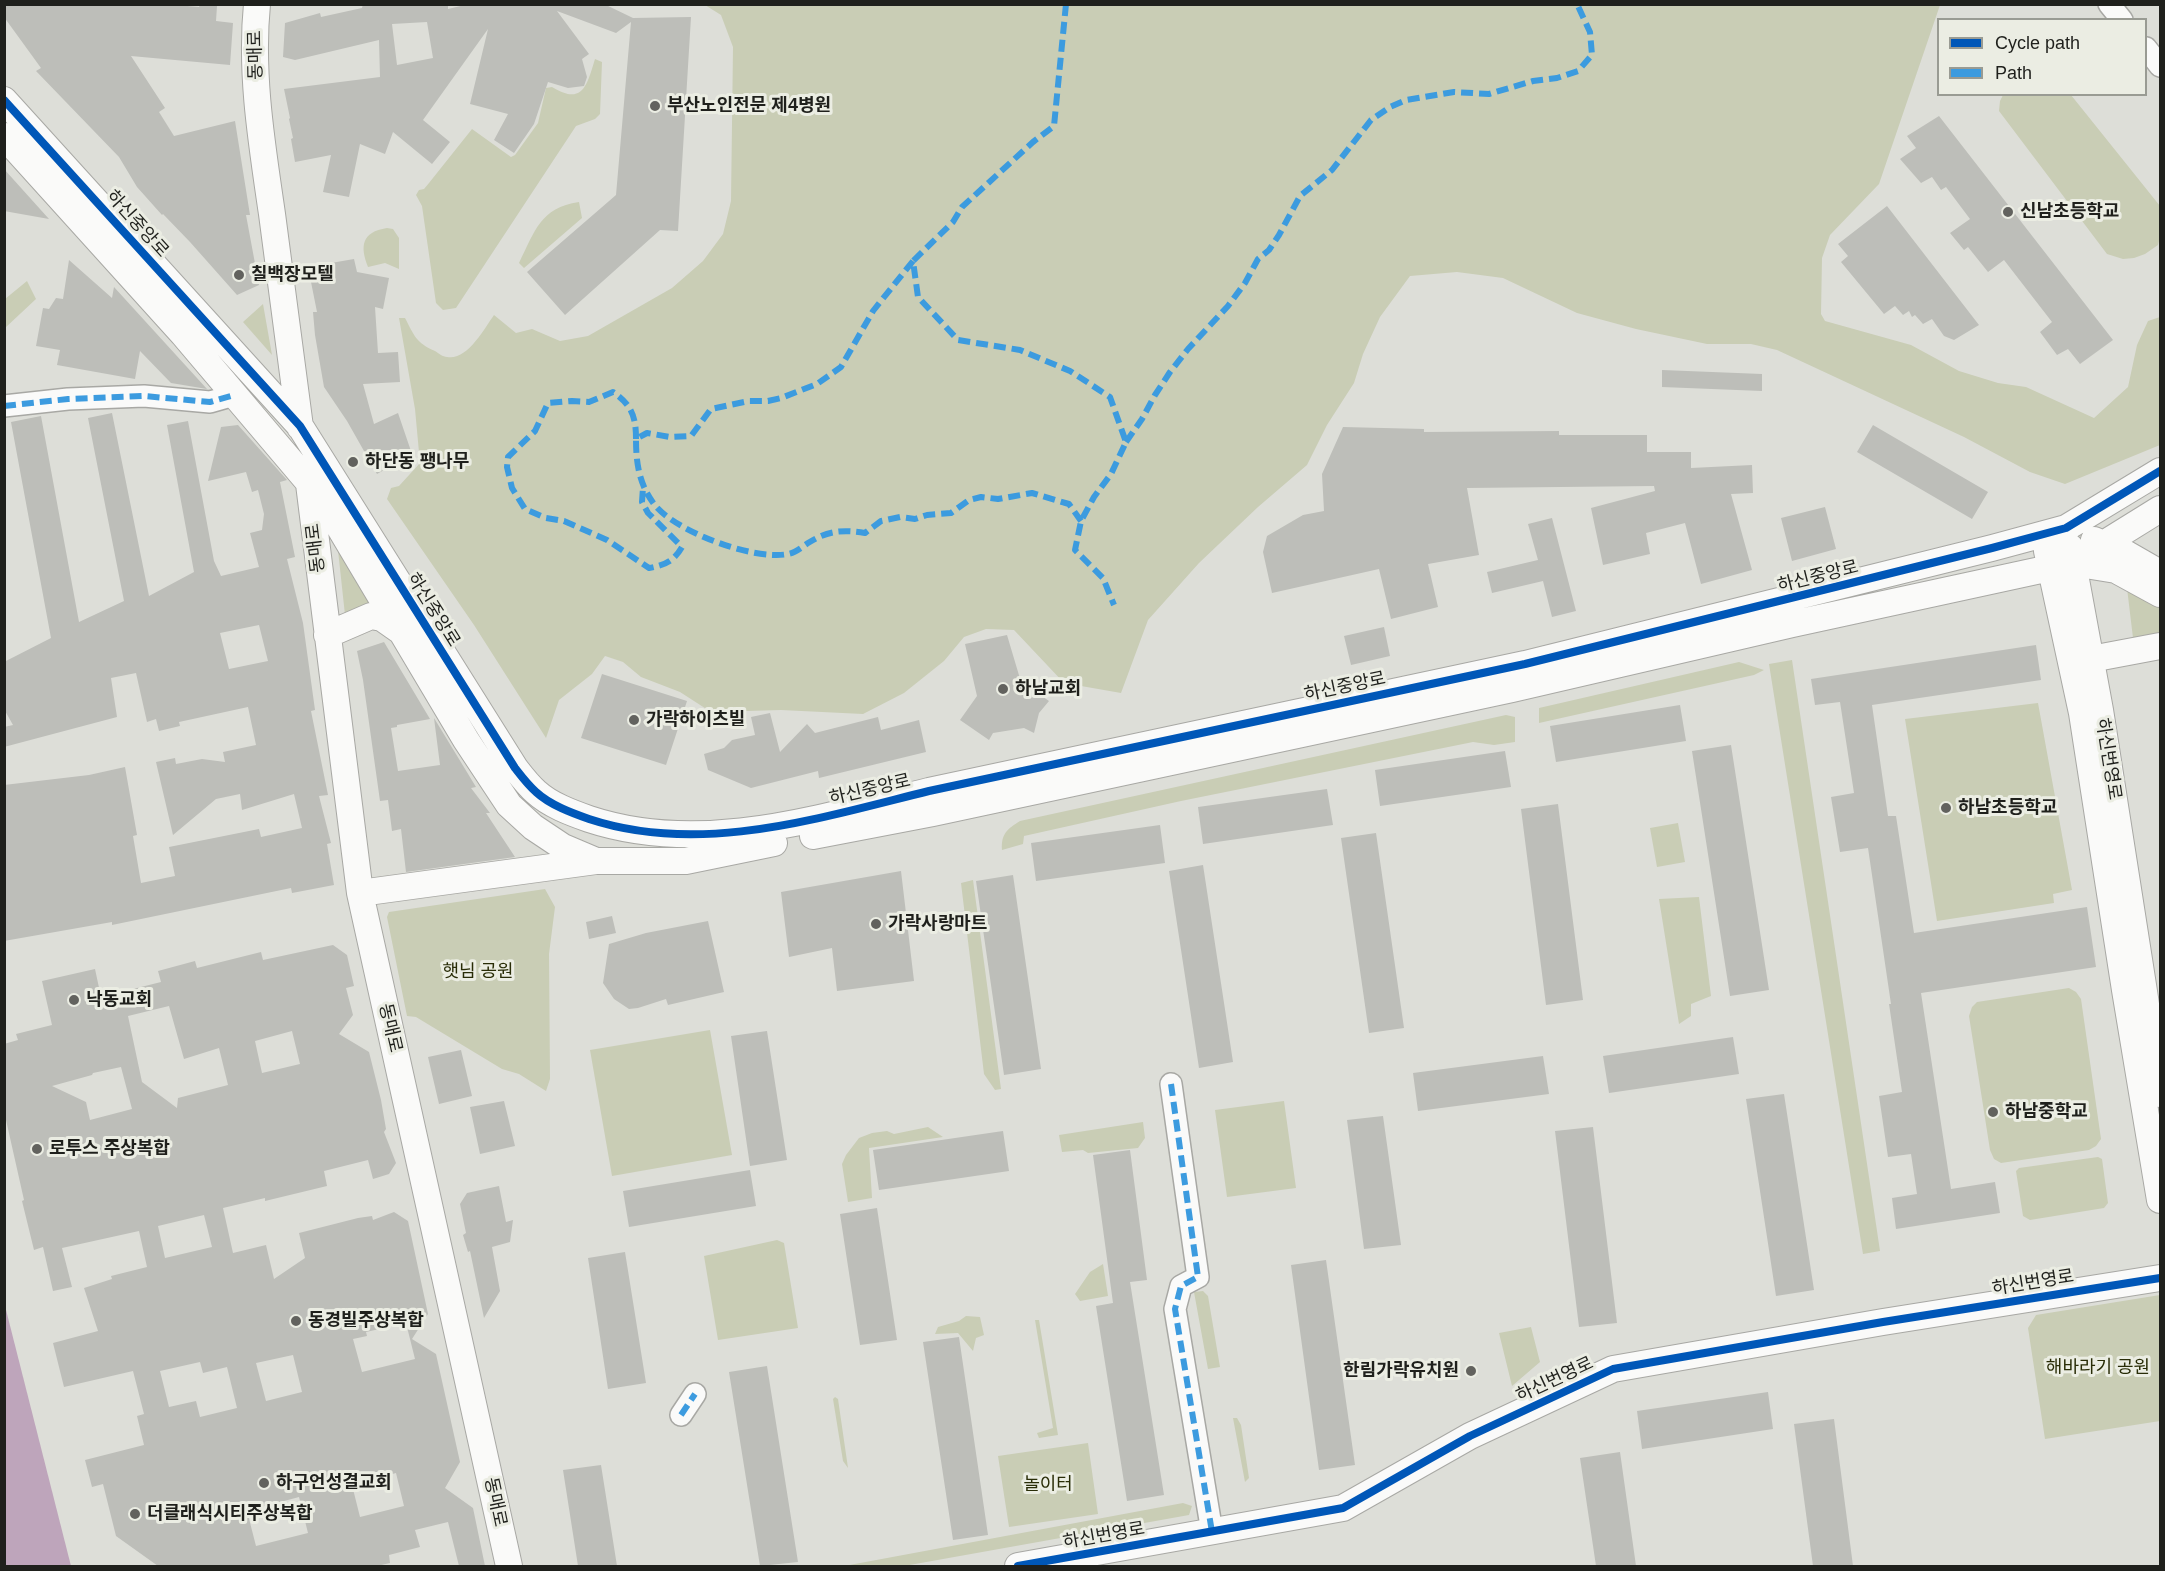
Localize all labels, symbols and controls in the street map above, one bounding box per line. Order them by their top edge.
legend [1937,18,2147,96]
street label: 동매로 [245,30,267,80]
text: Cycle path [1995,33,2080,53]
text: Path [1995,63,2032,83]
place label: 부산노인전문 제4병원 [667,95,831,117]
marker: 부산노인전문 제4병원 [648,99,662,113]
street label: 하신중앙로 [101,186,173,262]
place label: 신남초등학교 [2020,201,2119,223]
marker: 신남초등학교 [2001,205,2015,219]
place label: 칠백장모텔 [251,264,334,286]
marker: 칠백장모텔 [232,268,246,282]
place label: 하단동 팽나무 [365,451,469,473]
marker: 하단동 팽나무 [346,455,360,469]
street label: 동매로 [302,522,330,574]
street label: 하신중앙로 [1775,557,1861,597]
street label: 하신중앙로 [402,569,464,651]
street label: 하신중앙로 [1302,668,1388,706]
place label: 하남교회 [1015,678,1081,700]
marker: 하남교회 [996,682,1010,696]
place label: 가락하이츠빌 [646,709,745,731]
marker: 가락하이츠빌 [627,713,641,727]
street label: 하신번영로 [2091,716,2125,802]
street label: 하신중앙로 [827,770,913,810]
place label: 하남초등학교 [1958,797,2057,819]
marker: 하남초등학교 [1939,801,1953,815]
place label: 가락사랑마트 [888,913,987,935]
marker: 가락사랑마트 [869,917,883,931]
park label: 햇님 공원 [442,961,514,983]
place label: 낙동교회 [86,989,152,1011]
marker: 낙동교회 [67,993,81,1007]
street label: 동매로 [374,1001,406,1055]
place label: 하남중학교 [2005,1101,2088,1123]
marker: 하남중학교 [1986,1105,2000,1119]
place label: 로투스 주상복합 [49,1138,170,1160]
marker: 로투스 주상복합 [30,1142,44,1156]
street label: 하신번영로 [1990,1266,2076,1300]
place label: 동경빌주상복합 [308,1310,424,1332]
marker: 동경빌주상복합 [289,1314,303,1328]
street label: 하신번영로 [1513,1353,1597,1407]
park label: 해바라기 공원 [2046,1357,2150,1379]
place label: 한림가락유치원 [1343,1360,1459,1382]
marker: 한림가락유치원 [1464,1364,1478,1378]
place label: 하구언성결교회 [276,1472,392,1494]
park label: 놀이터 [1023,1474,1073,1496]
street label: 동매로 [479,1475,511,1529]
marker: 하구언성결교회 [257,1476,271,1490]
place label: 더클래식시티주상복합 [147,1503,313,1525]
marker: 더클래식시티주상복합 [128,1507,142,1521]
street label: 하신번영로 [1061,1518,1147,1554]

